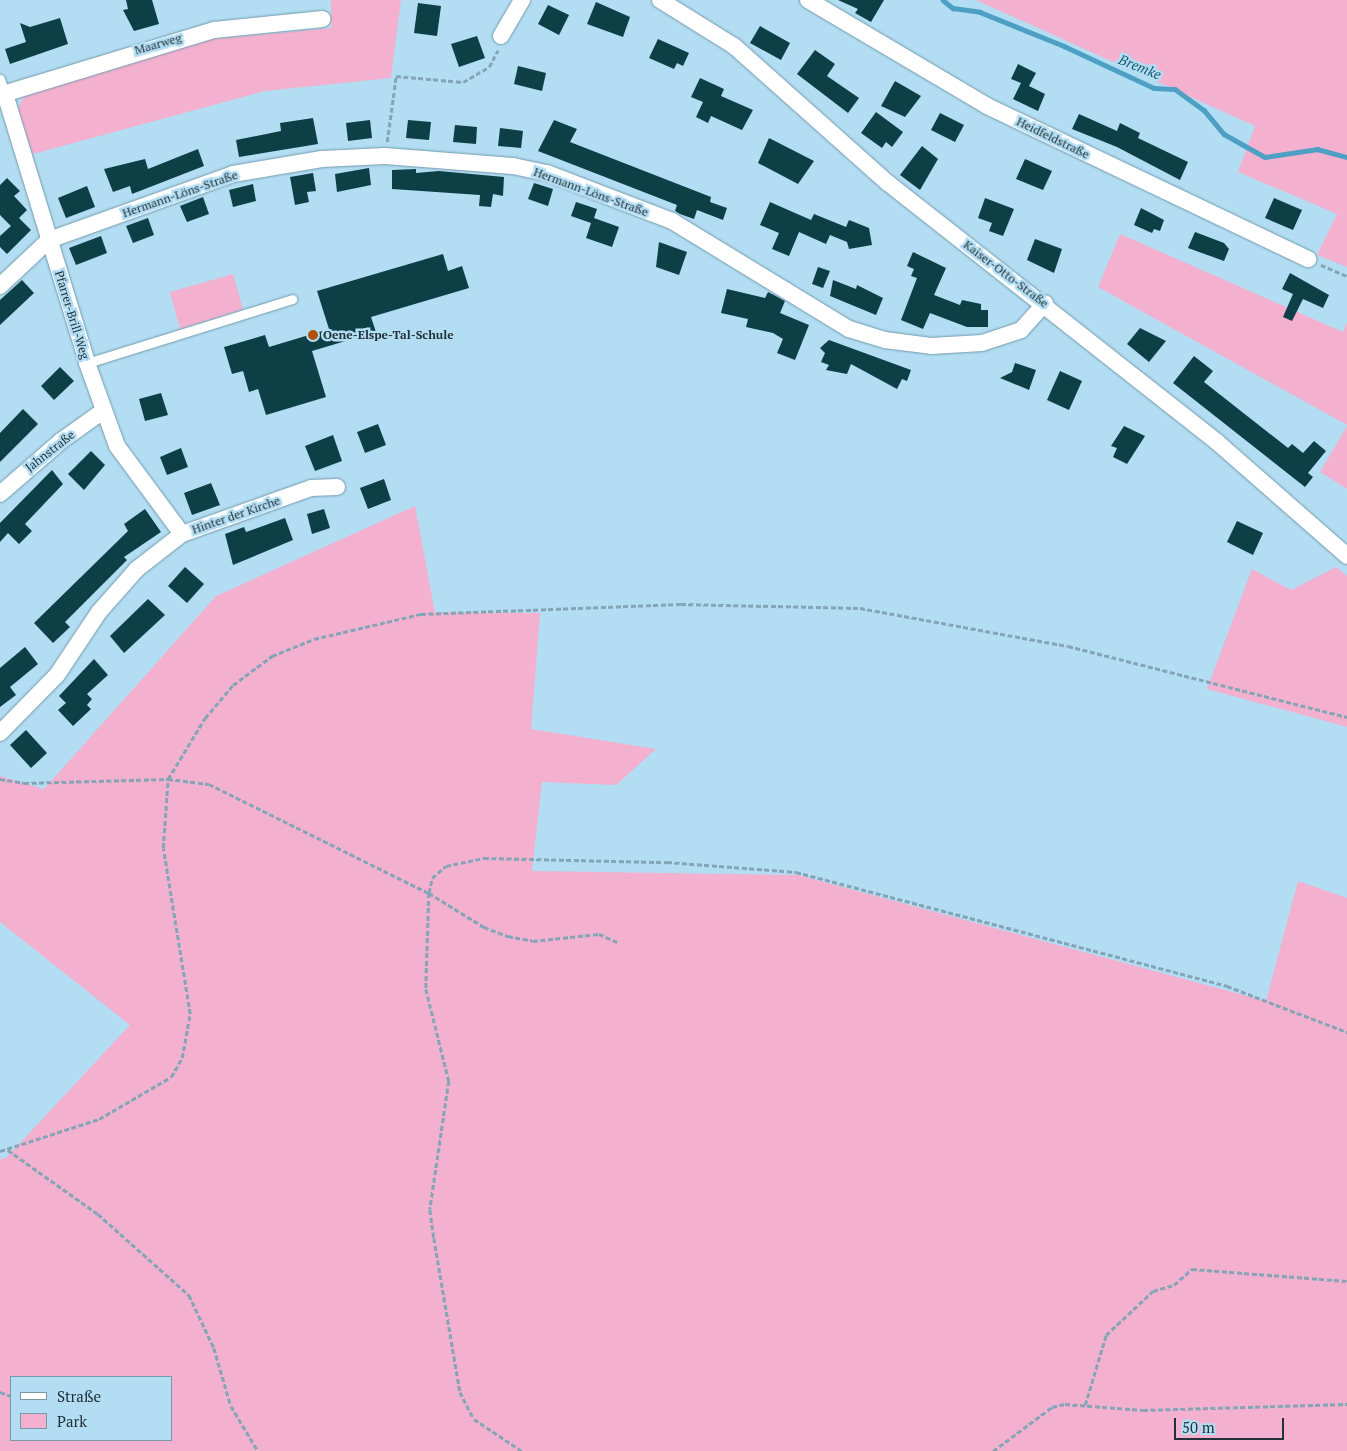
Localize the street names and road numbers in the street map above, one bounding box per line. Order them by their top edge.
street label: Maarweg [133,30,183,58]
street label: Heidfeldstraße [1014,114,1092,162]
street label: Hermann-Löns-Straße [532,165,650,219]
street label: Hermann-Löns-Straße [120,167,240,221]
street label: Kaiser-Otto-Straße [961,237,1051,311]
street label: Pfarrer-Brill-Weg [52,269,92,361]
street label: Jahnstraße [23,427,77,475]
street label: Hinter der Kirche [190,493,282,537]

